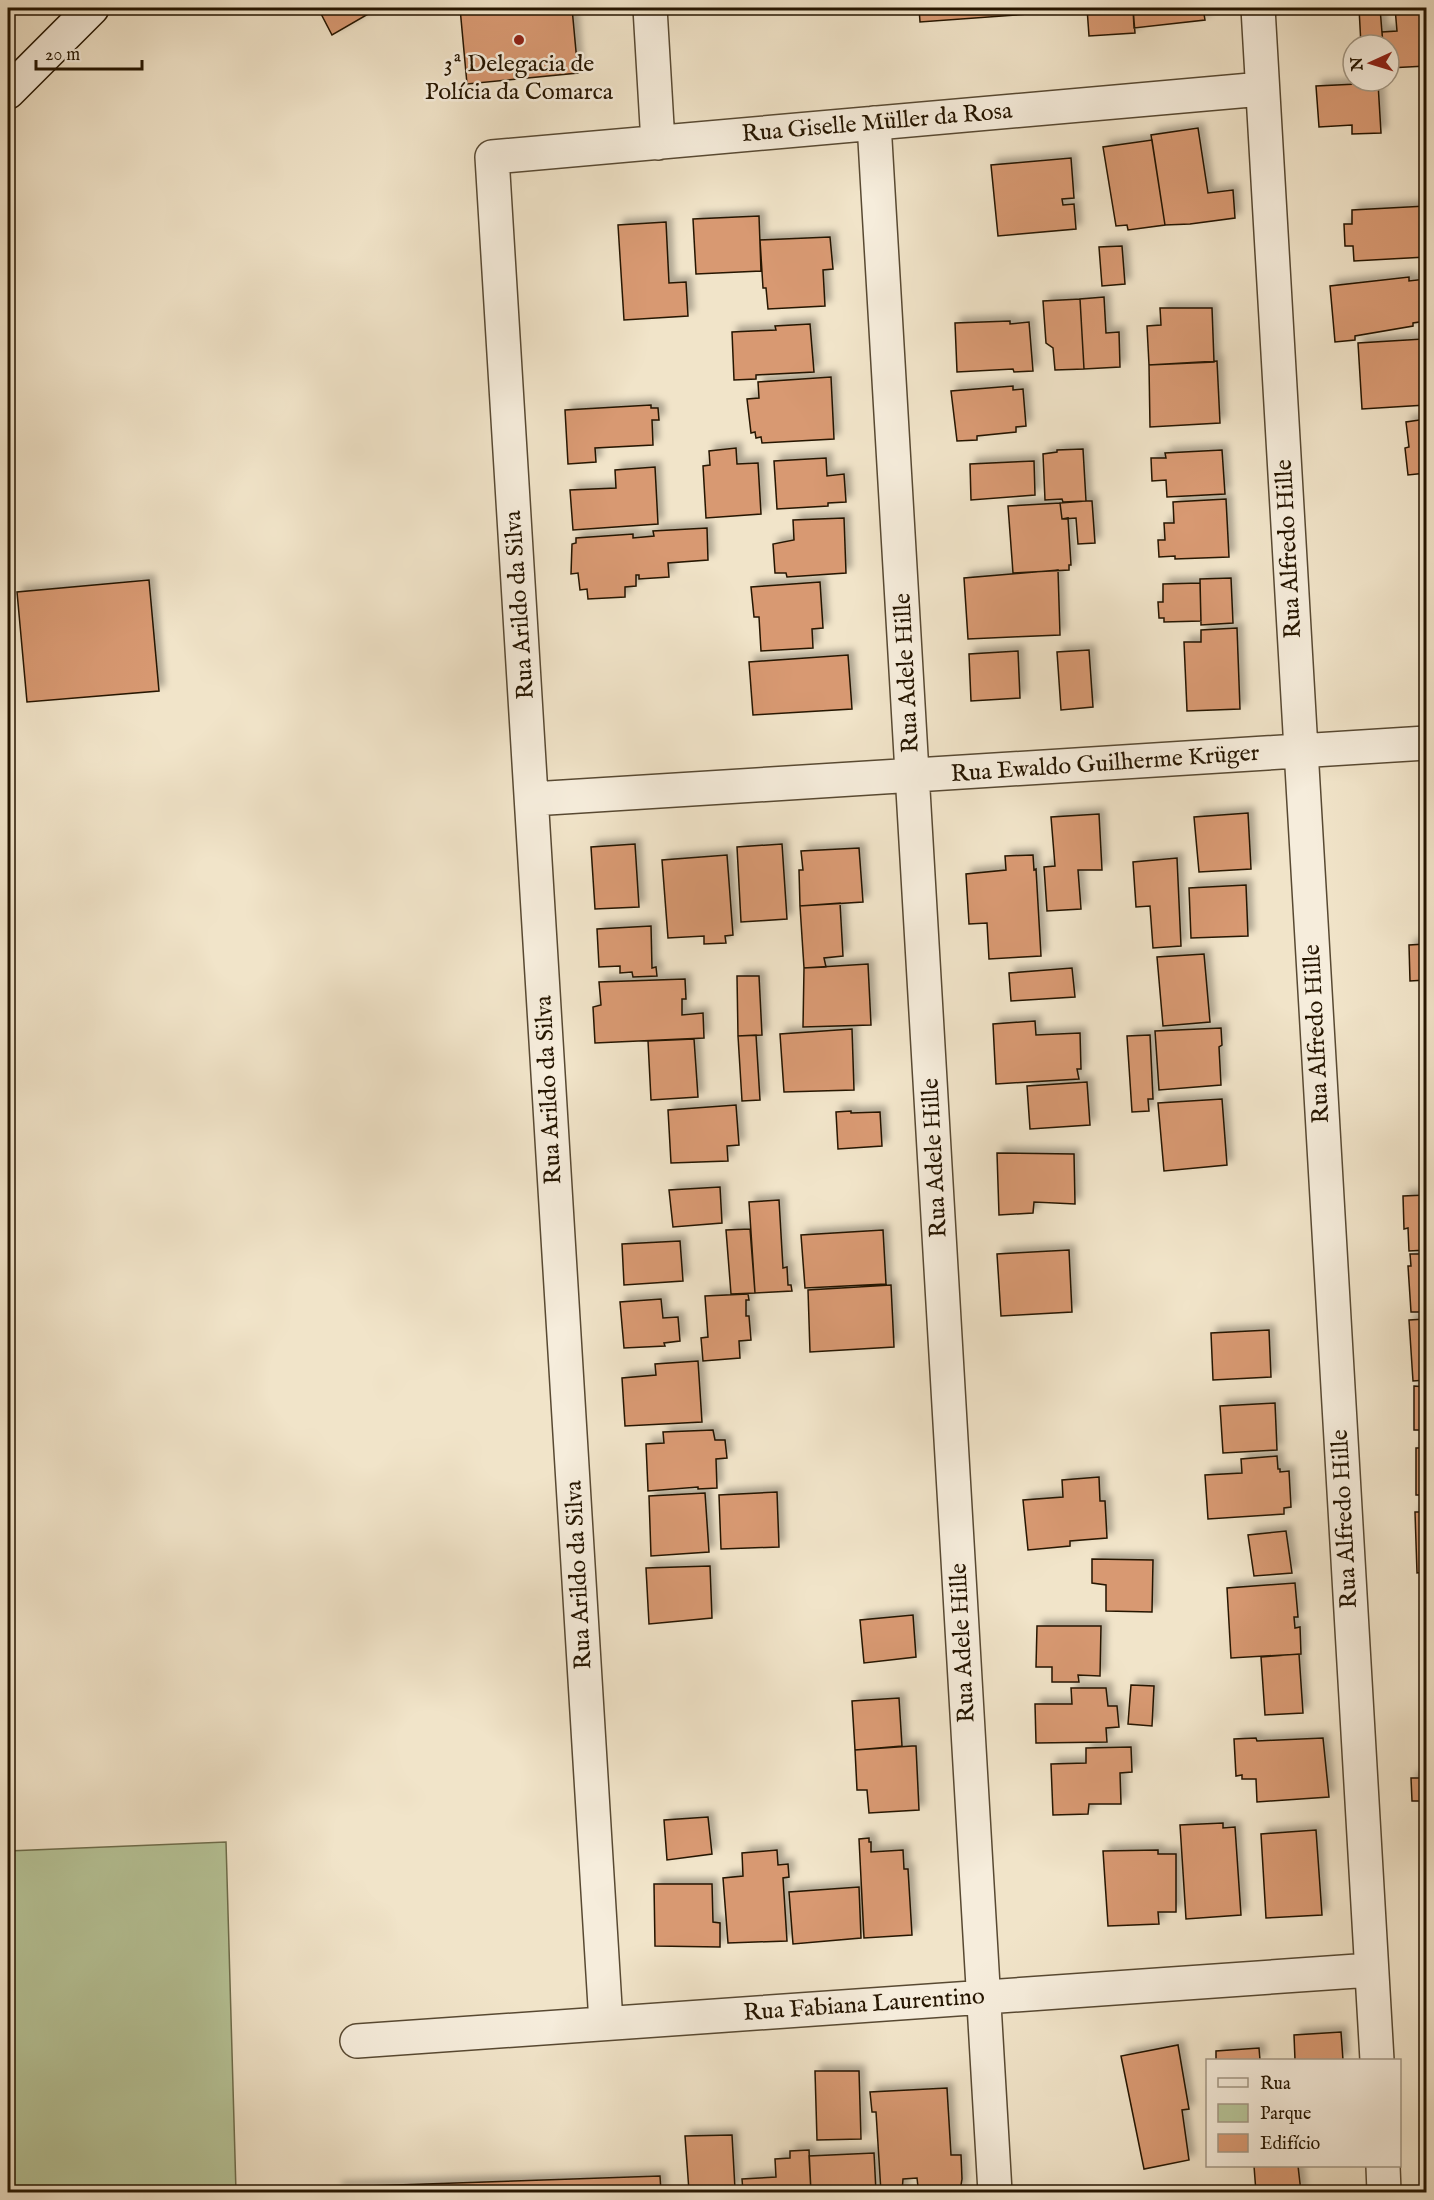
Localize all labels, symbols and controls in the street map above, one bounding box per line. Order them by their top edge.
scale bar [36,33,142,71]
marker: 3ª Delegacia de Polícia da Comarca [512,33,526,47]
north arrow [1341,33,1401,93]
text: 20 m [45,44,80,67]
place label: 3ª Delegacia de Polícia da Comarca [425,49,614,108]
text: N [1348,56,1369,73]
street label: Rua Giselle Müller da Rosa [740,96,1014,150]
street label: Rua Alfredo Hille [1269,459,1309,639]
street label: Rua Arildo da Silva [498,509,542,701]
street label: Rua Adele Hille [887,592,927,754]
street label: Rua Ewaldo Guilherme Krüger [950,738,1261,790]
street label: Rua Alfredo Hille [1297,944,1337,1124]
street label: Rua Arildo da Silva [529,994,569,1185]
street label: Rua Adele Hille [915,1077,955,1239]
street label: Rua Alfredo Hille [1325,1429,1365,1609]
street label: Rua Arildo da Silva [559,1479,599,1670]
street label: Rua Adele Hille [943,1562,983,1724]
street label: Rua Fabiana Laurentino [742,1981,986,2029]
legend [1206,2059,1401,2167]
text: Rua [1260,2073,1291,2096]
text: Parque [1260,2103,1311,2126]
text: Edifício [1260,2133,1321,2156]

